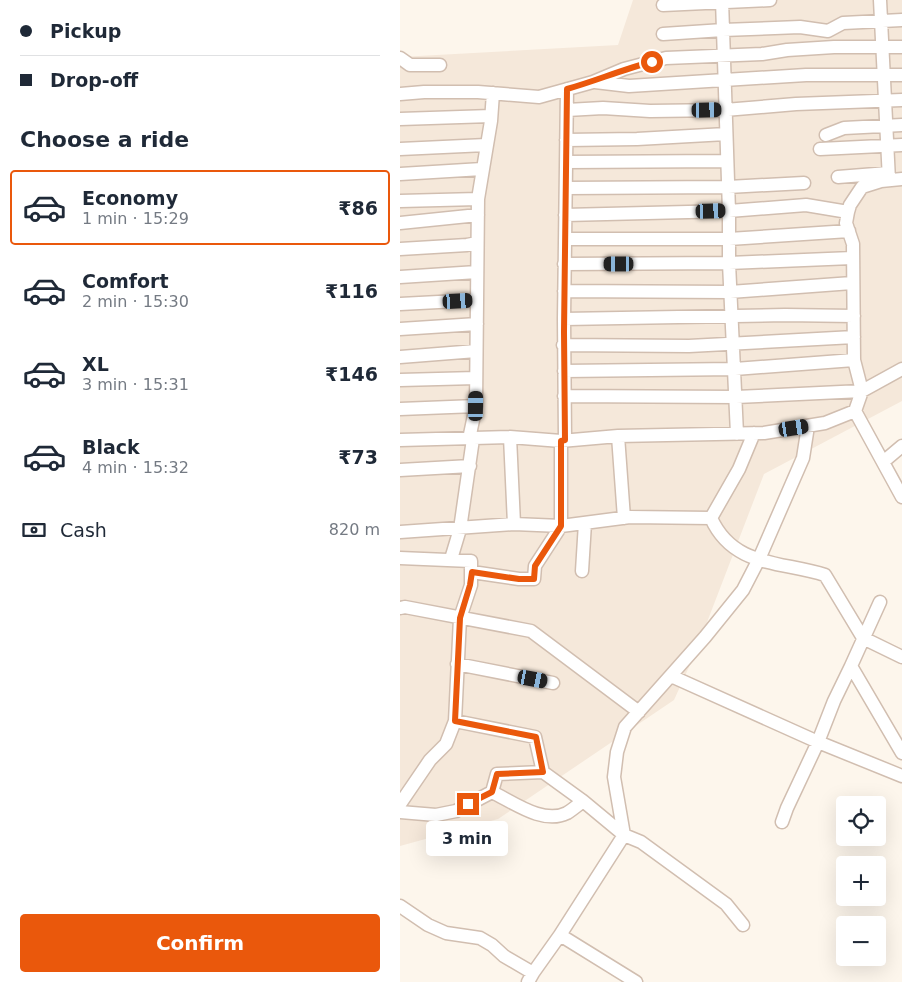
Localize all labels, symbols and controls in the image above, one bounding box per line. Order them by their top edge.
text: Pickup [50,20,121,42]
route start [641,51,663,73]
text: Drop-off [50,69,138,91]
car [691,102,722,118]
text: Choose a ride [20,127,189,152]
icon: car [22,185,67,230]
text: Economy [82,187,178,209]
text: ₹86 [338,197,378,219]
car [695,203,726,219]
text: 1 min · 15:29 [82,209,189,228]
car [604,257,634,272]
icon: car [22,268,67,313]
text: Comfort [82,270,169,292]
text: ₹116 [325,280,378,302]
text: 2 min · 15:30 [82,292,189,311]
car [442,293,473,309]
icon: car [22,351,67,396]
text: XL [82,353,109,375]
text: ₹146 [325,363,378,385]
text: 3 min · 15:31 [82,375,189,394]
car [468,391,483,421]
car [778,418,809,438]
icon: car [22,434,67,479]
text: Black [82,436,140,458]
text: ₹73 [338,446,378,468]
text: 4 min · 15:32 [82,458,189,477]
icon: cash [20,516,48,544]
text: Cash [60,519,107,541]
text: 820 m [329,520,380,539]
car [516,669,549,689]
route end [457,793,479,815]
map controls [836,796,886,966]
button: locate [836,796,886,846]
callout: 3 min [427,822,509,856]
text: 3 min [442,829,492,848]
button: + [836,856,886,906]
button: Confirm [20,914,380,972]
button: − [836,916,886,966]

